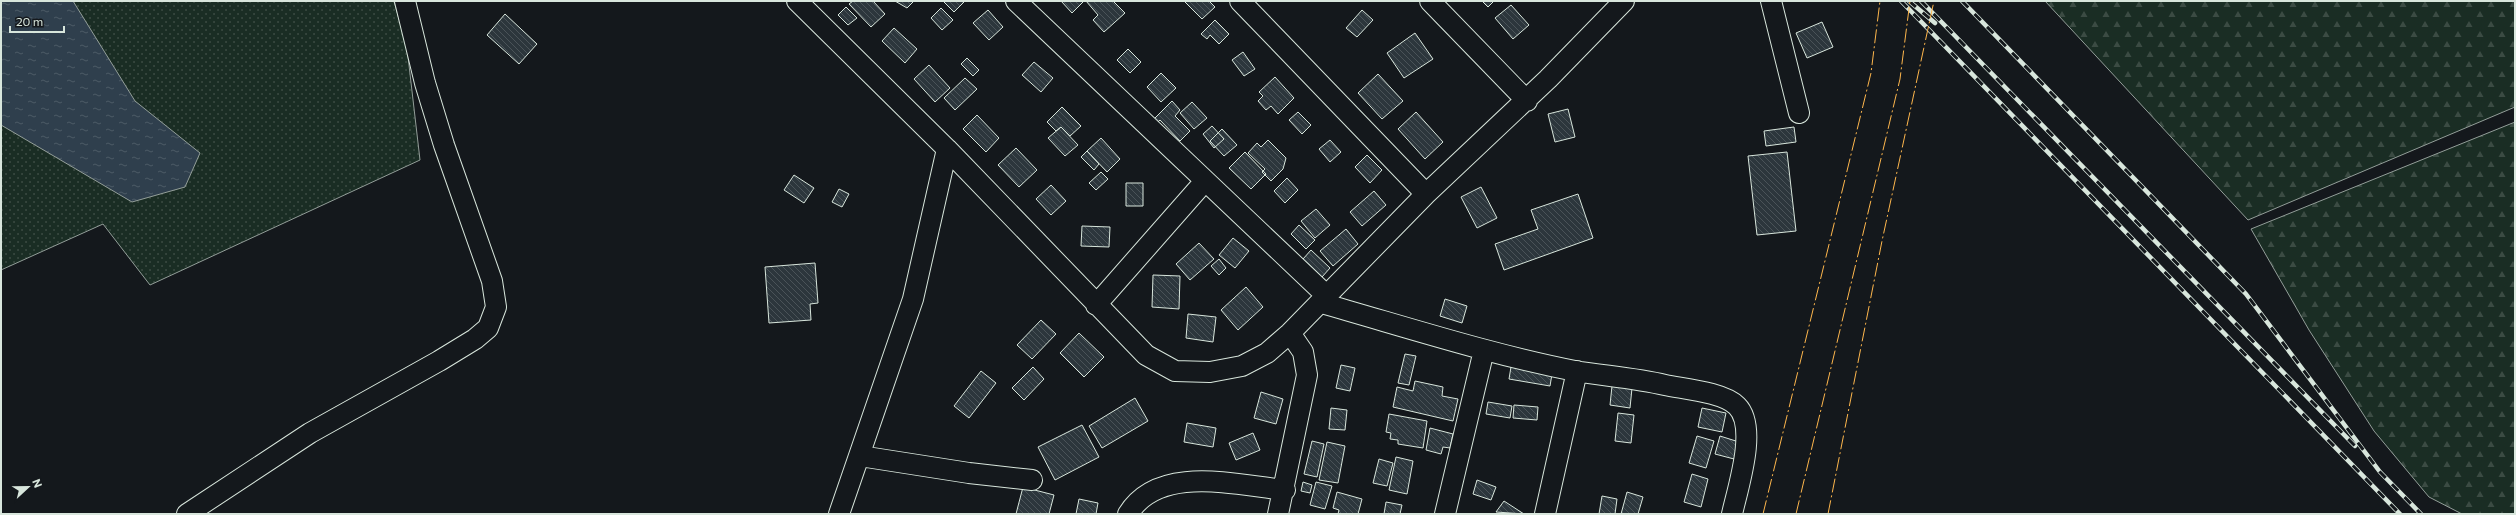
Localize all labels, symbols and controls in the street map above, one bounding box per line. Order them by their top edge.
scale bar [10,8,64,34]
text: 20 m [16,14,43,28]
north arrow [8,467,48,507]
text: N [30,477,45,489]

